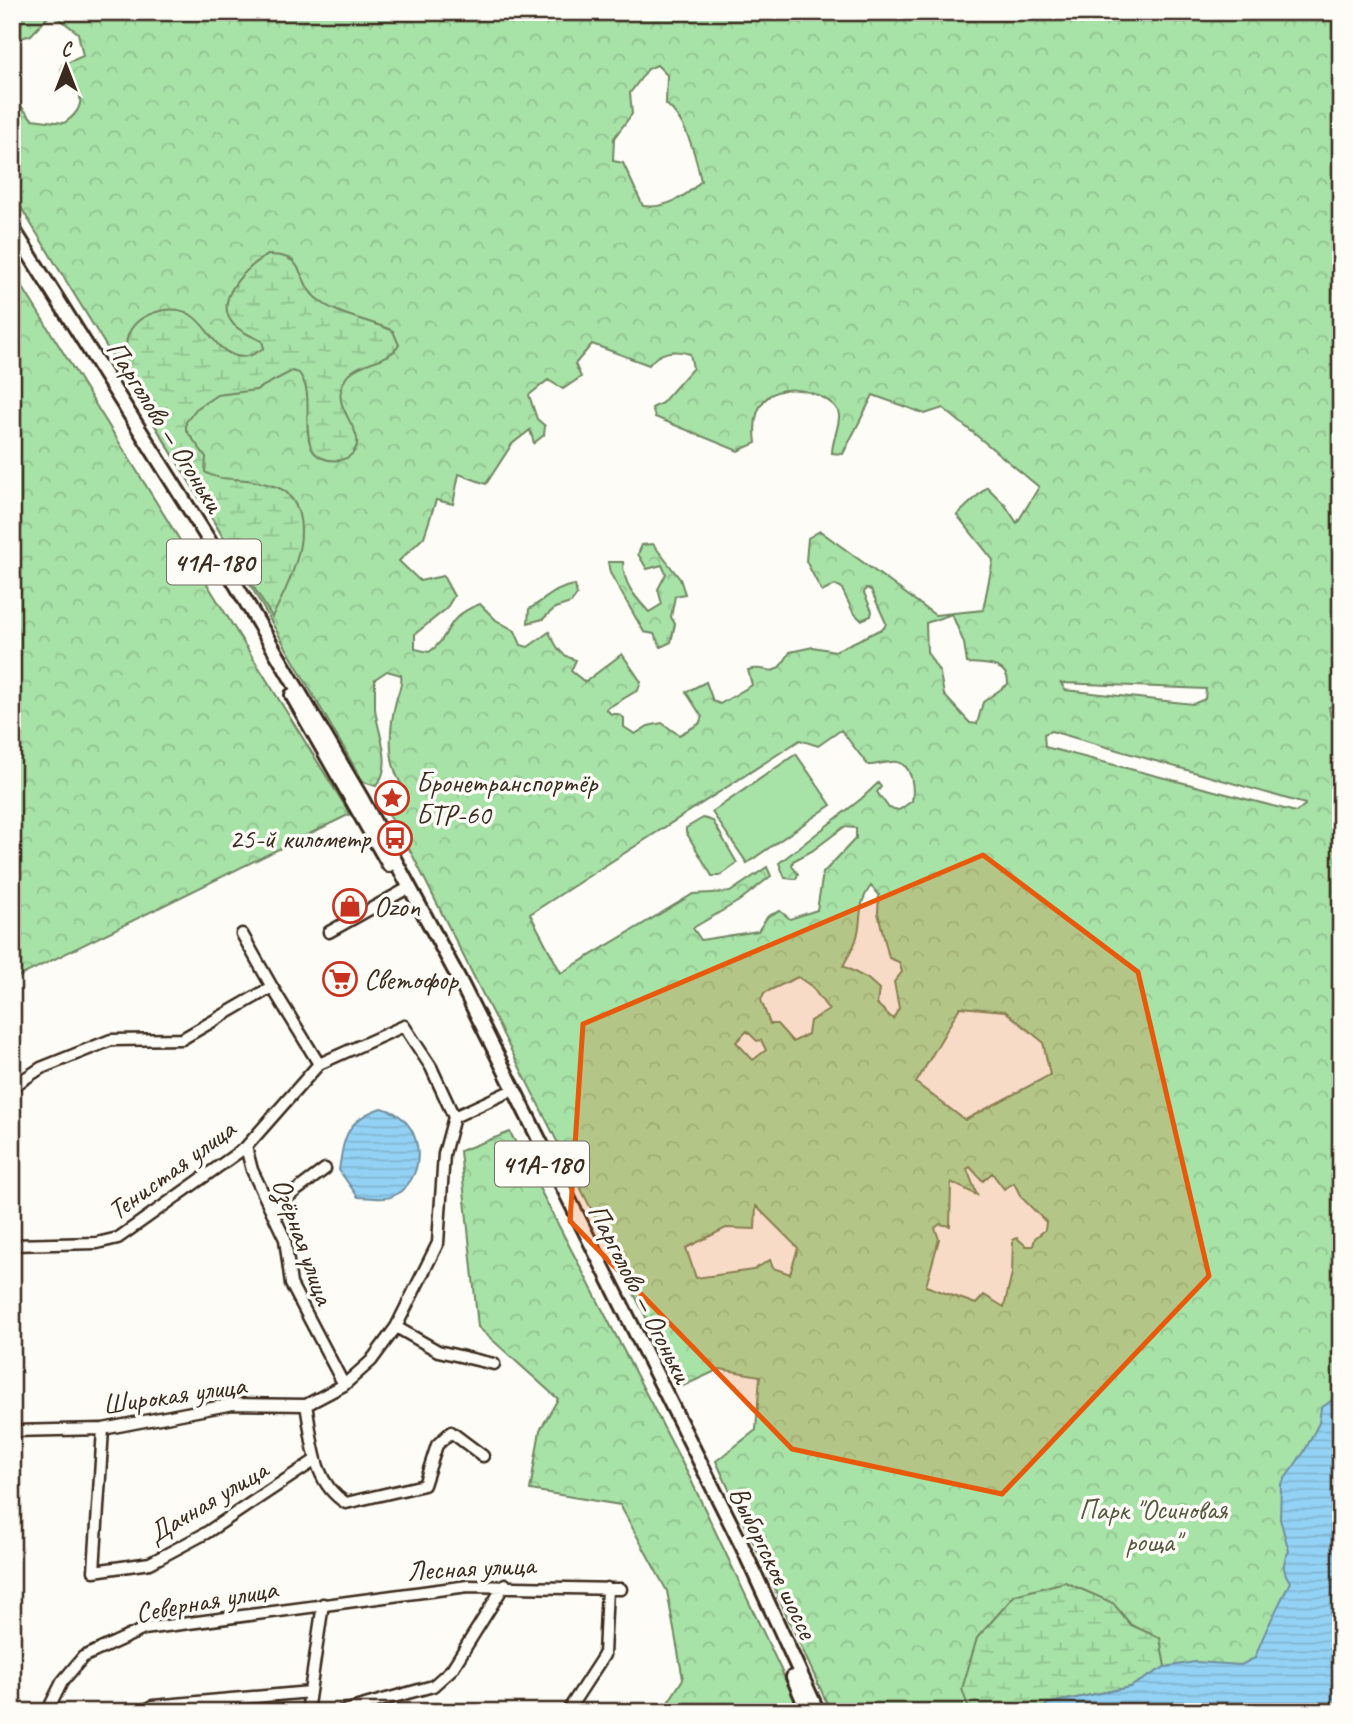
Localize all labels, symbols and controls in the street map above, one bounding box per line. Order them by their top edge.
north arrow [32,32,102,102]
text: С [61,38,73,62]
street label: Парголово — Огоньки [99,334,233,520]
road number: 41А-180 [167,540,261,584]
place label: Бронетранспортёр БТР-60 [416,765,599,832]
place icon: Бронетранспортёр БТР-60 [373,779,411,817]
bus stop icon: 25-й километр [376,819,414,857]
place label: 25-й километр [229,821,371,856]
shop icon: Ozon [331,887,369,925]
place label: Ozon [374,889,420,924]
supermarket icon: Светофор [321,960,359,998]
place label: Светофор [364,962,459,997]
street label: Тенистая улица [101,1110,243,1227]
road number: 41А-180 [495,1142,589,1186]
street label: Озёрная улица [264,1173,343,1311]
street label: Парголово — Огоньки [580,1198,701,1390]
street label: Широкая улица [100,1367,250,1422]
street label: Дачная улица [141,1451,276,1551]
street label: Выборгское шоссе [722,1480,826,1646]
park label: Парк "Осиновая роща" [1079,1492,1228,1559]
street label: Лесная улица [406,1547,538,1588]
street label: Северная улица [133,1571,281,1630]

